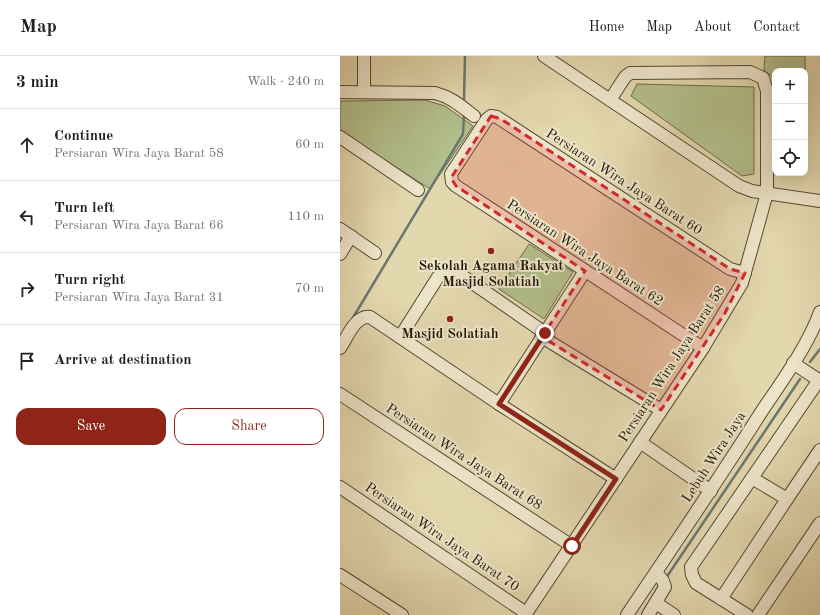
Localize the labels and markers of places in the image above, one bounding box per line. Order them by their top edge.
marker: Sekolah Agama Rakyat Masjid Solatiah [486,246,496,256]
place label: Sekolah Agama Rakyat Masjid Solatiah [418,259,564,289]
marker: Masjid Solatiah [445,314,455,324]
place label: Masjid Solatiah [401,327,499,341]

